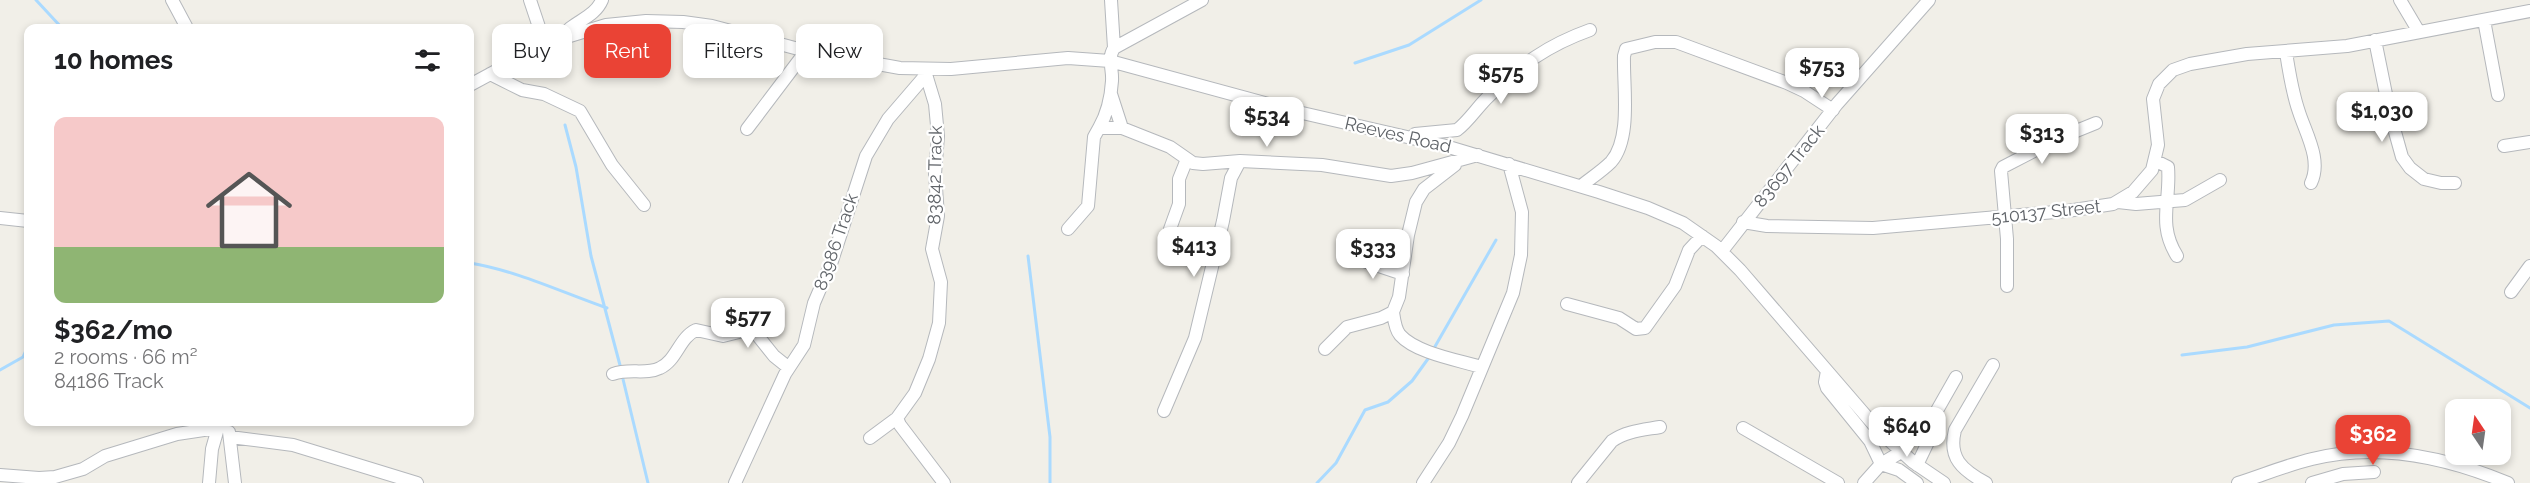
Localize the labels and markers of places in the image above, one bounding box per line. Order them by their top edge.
pin: $753 [1786,48,1858,99]
pin: $575 [1465,54,1537,105]
pin: $1,030 [2333,92,2431,143]
pin: $534 [1231,97,1303,148]
pin: $313 [2006,114,2078,165]
pin: $413 [1158,227,1230,278]
pin: $333 [1337,229,1409,280]
pin: $577 [712,298,784,349]
pin: $640 [1871,407,1943,458]
pin: $362 [2337,415,2409,466]

